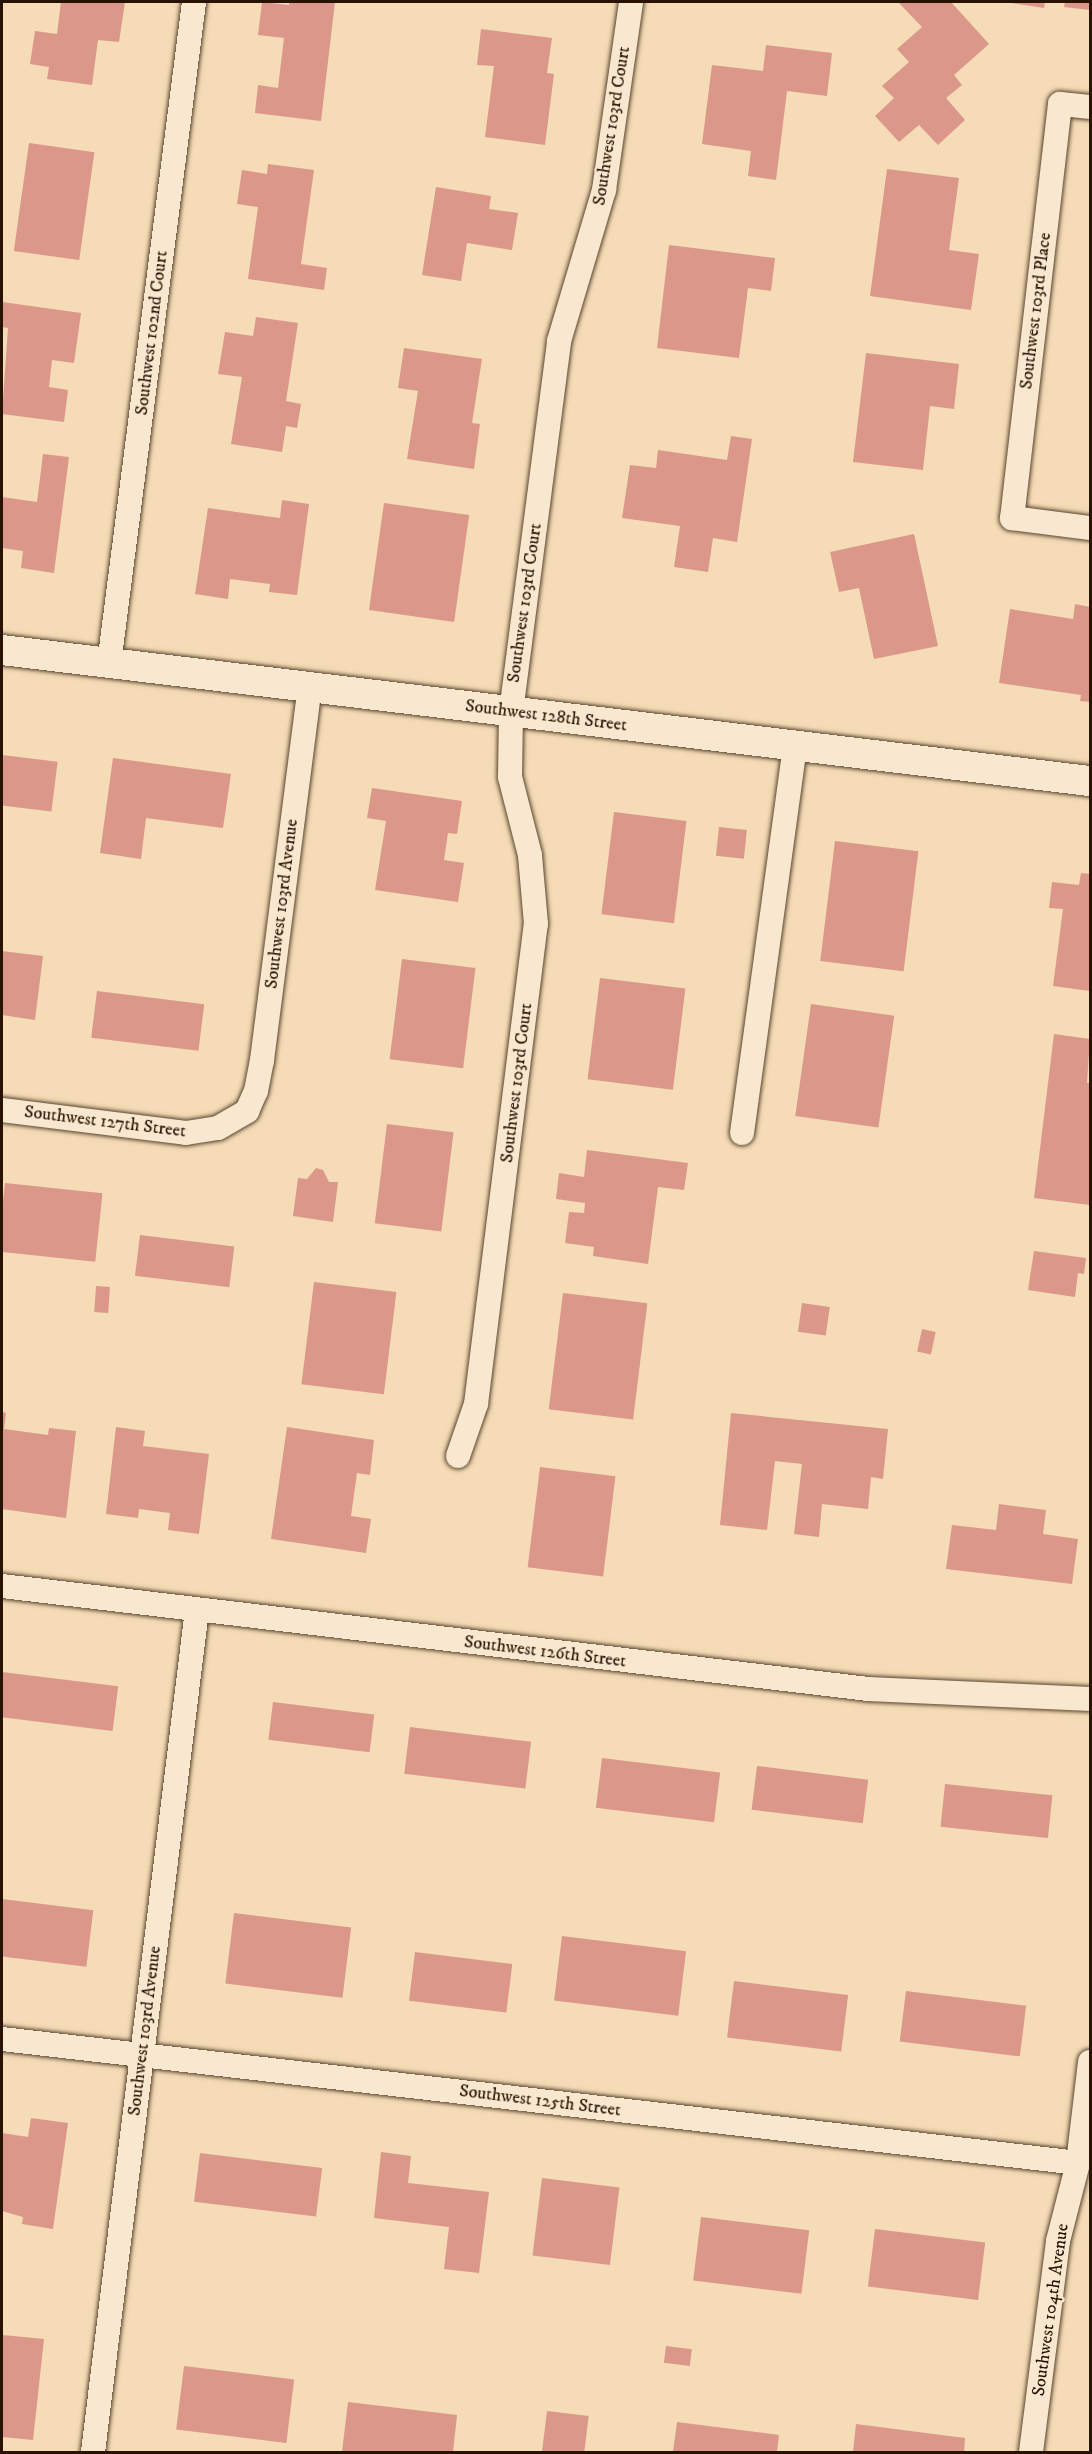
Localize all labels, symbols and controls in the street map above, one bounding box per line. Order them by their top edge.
street label: Southwest 103rd Court [589,45,635,207]
street label: Southwest 103rd Place [1016,231,1056,391]
street label: Southwest 102nd Court [131,249,173,417]
street label: Southwest 103rd Court [503,522,547,684]
street label: Southwest 128th Street [464,695,628,737]
street label: Southwest 103rd Avenue [261,818,303,990]
street label: Southwest 103rd Court [496,1002,538,1164]
street label: Southwest 127th Street [23,1101,187,1143]
street label: Southwest 126th Street [463,1631,627,1673]
street label: Southwest 103rd Avenue [124,1945,166,2117]
street label: Southwest 125th Street [458,2080,622,2122]
street label: Southwest 104th Avenue [1028,2222,1074,2398]

